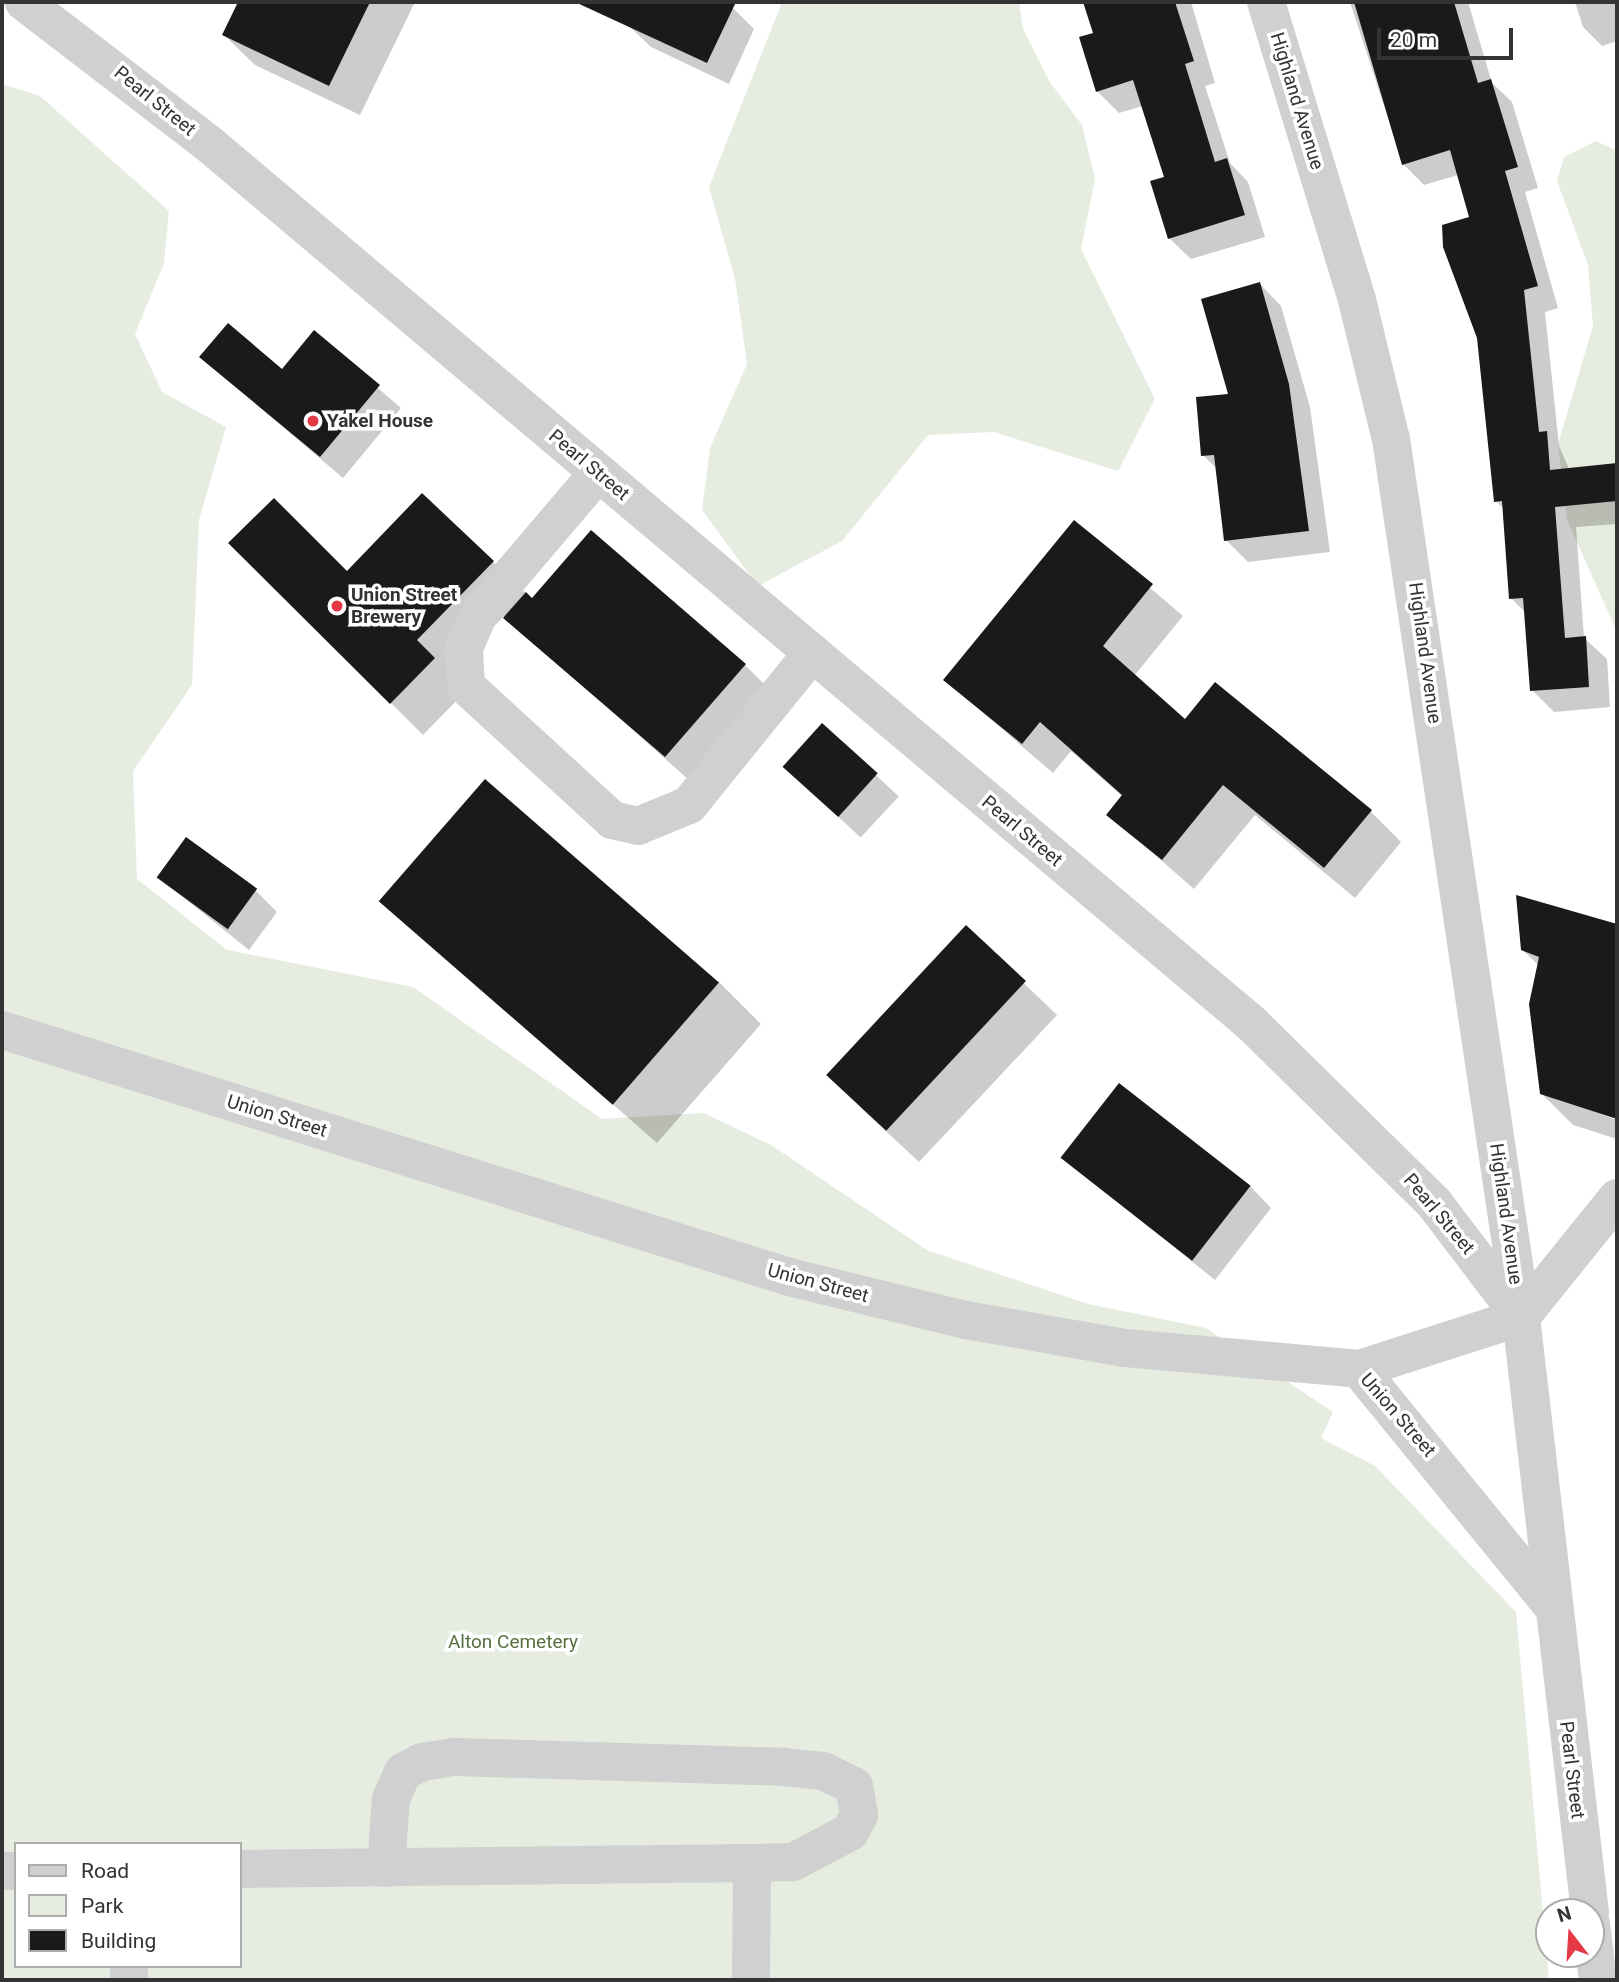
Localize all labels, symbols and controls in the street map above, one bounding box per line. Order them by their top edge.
scale bar [1381,14,1518,58]
text: 20 m [1390,28,1437,52]
street label: Highland Avenue [1265,30,1329,172]
street label: Pearl Street [110,61,200,141]
place label: Yakel House [327,410,433,432]
marker: Yakel House [305,413,321,429]
street label: Pearl Street [544,425,634,505]
street label: Highland Avenue [1404,581,1446,725]
place label: Union Street Brewery [351,584,457,628]
marker: Union Street Brewery [329,598,345,614]
street label: Pearl Street [977,791,1067,871]
street label: Union Street [224,1090,330,1142]
street label: Highland Avenue [1485,1142,1527,1286]
street label: Pearl Street [1399,1169,1479,1259]
street label: Union Street [765,1259,871,1307]
street label: Union Street [1355,1368,1441,1462]
park label: Alton Cemetery [448,1631,578,1653]
street label: Pearl Street [1555,1720,1589,1820]
legend [14,1842,242,1968]
text: Road [81,1859,129,1883]
text: Park [81,1894,123,1918]
north arrow [1535,1898,1605,1968]
text: N [1555,1901,1574,1927]
text: Building [81,1929,156,1953]

